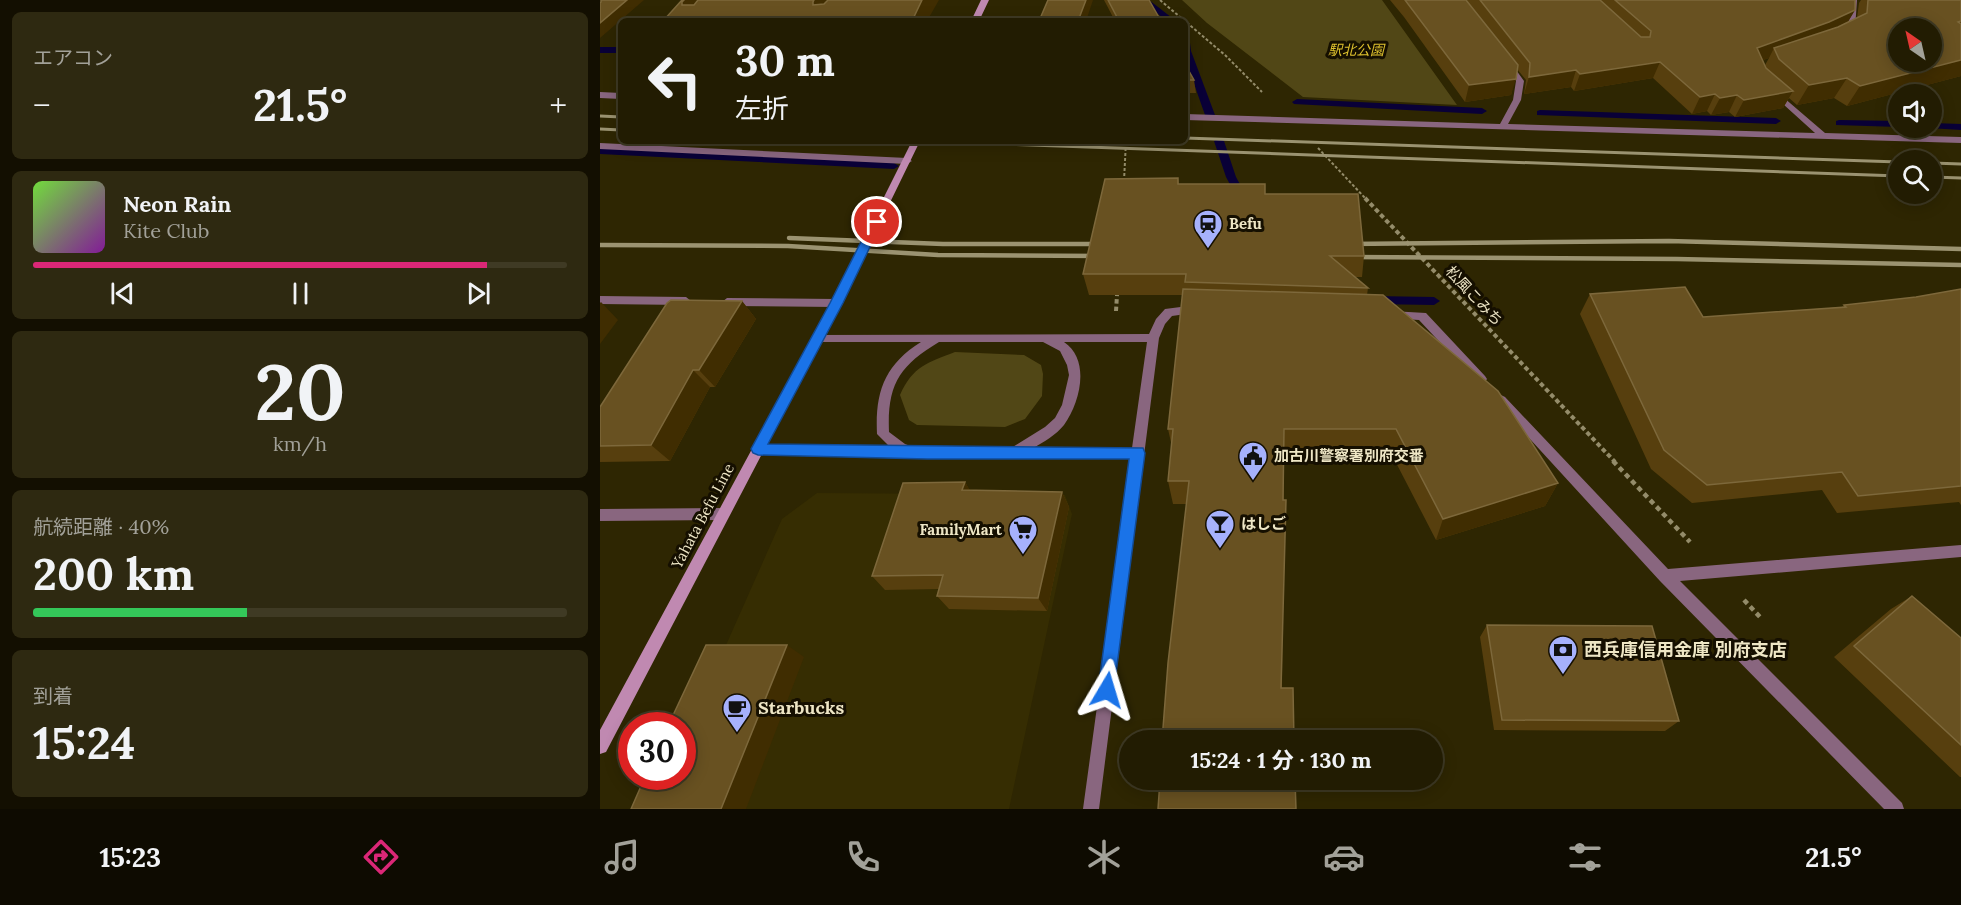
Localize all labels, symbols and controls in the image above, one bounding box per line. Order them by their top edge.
north arrow [1888,18,1942,72]
map controls [1888,18,1942,204]
text: 30 m [735,34,835,88]
park label: 駅北公園 [1328,41,1386,59]
icon: left [636,42,714,120]
text: エアコン [33,45,113,70]
text: 21.5° [253,76,347,133]
text: − [33,84,51,126]
text: + [549,84,567,126]
button: sound [1888,84,1942,138]
text: 左折 [735,91,789,125]
button: search [1888,150,1942,204]
text: Neon Rain [123,190,231,218]
pin [851,196,902,247]
icon: arrive [860,205,893,238]
station icon: Befu [1192,208,1224,250]
place label: Befu [1229,214,1262,233]
text: Kite Club [123,218,209,243]
street label: 松風こみち [1442,262,1507,330]
icon: previous [106,277,139,310]
icon: pause [284,277,317,310]
icon: next [462,277,495,310]
text: 20 [254,342,346,441]
text: km/h [273,431,327,456]
public building icon: 加古川警察署別府交番 [1237,440,1269,482]
place label: 加古川警察署別府交番 [1274,446,1424,465]
street label: Yahata Befu Line [666,460,738,572]
bar icon: はしご [1204,508,1236,550]
text: 航続距離 · 40% [33,514,169,539]
supermarket icon: FamilyMart [1007,514,1039,556]
place label: はしご [1241,514,1286,533]
place label: FamilyMart [919,520,1003,539]
text: 200 km [33,545,194,602]
bank icon: 西兵庫信用金庫 別府支店 [1547,634,1579,676]
place label: 西兵庫信用金庫 別府支店 [1584,638,1787,661]
position arrow [1075,658,1139,722]
text: 到着 [33,683,73,708]
cafe icon: Starbucks [721,692,753,734]
place label: Starbucks [758,696,844,719]
speed limit sign: 30 [618,712,696,790]
text: 15:24 [33,714,135,771]
text: 15:24 · 1 分 · 130 m [1190,746,1372,774]
icon: directions [360,836,402,878]
icon: music [601,836,643,878]
icon: phone [842,836,884,878]
icon: climate [1083,836,1125,878]
icon: car [1323,836,1365,878]
icon: filters [1564,836,1606,878]
text: 15:23 [99,840,161,874]
text: 21.5° [1805,840,1862,874]

